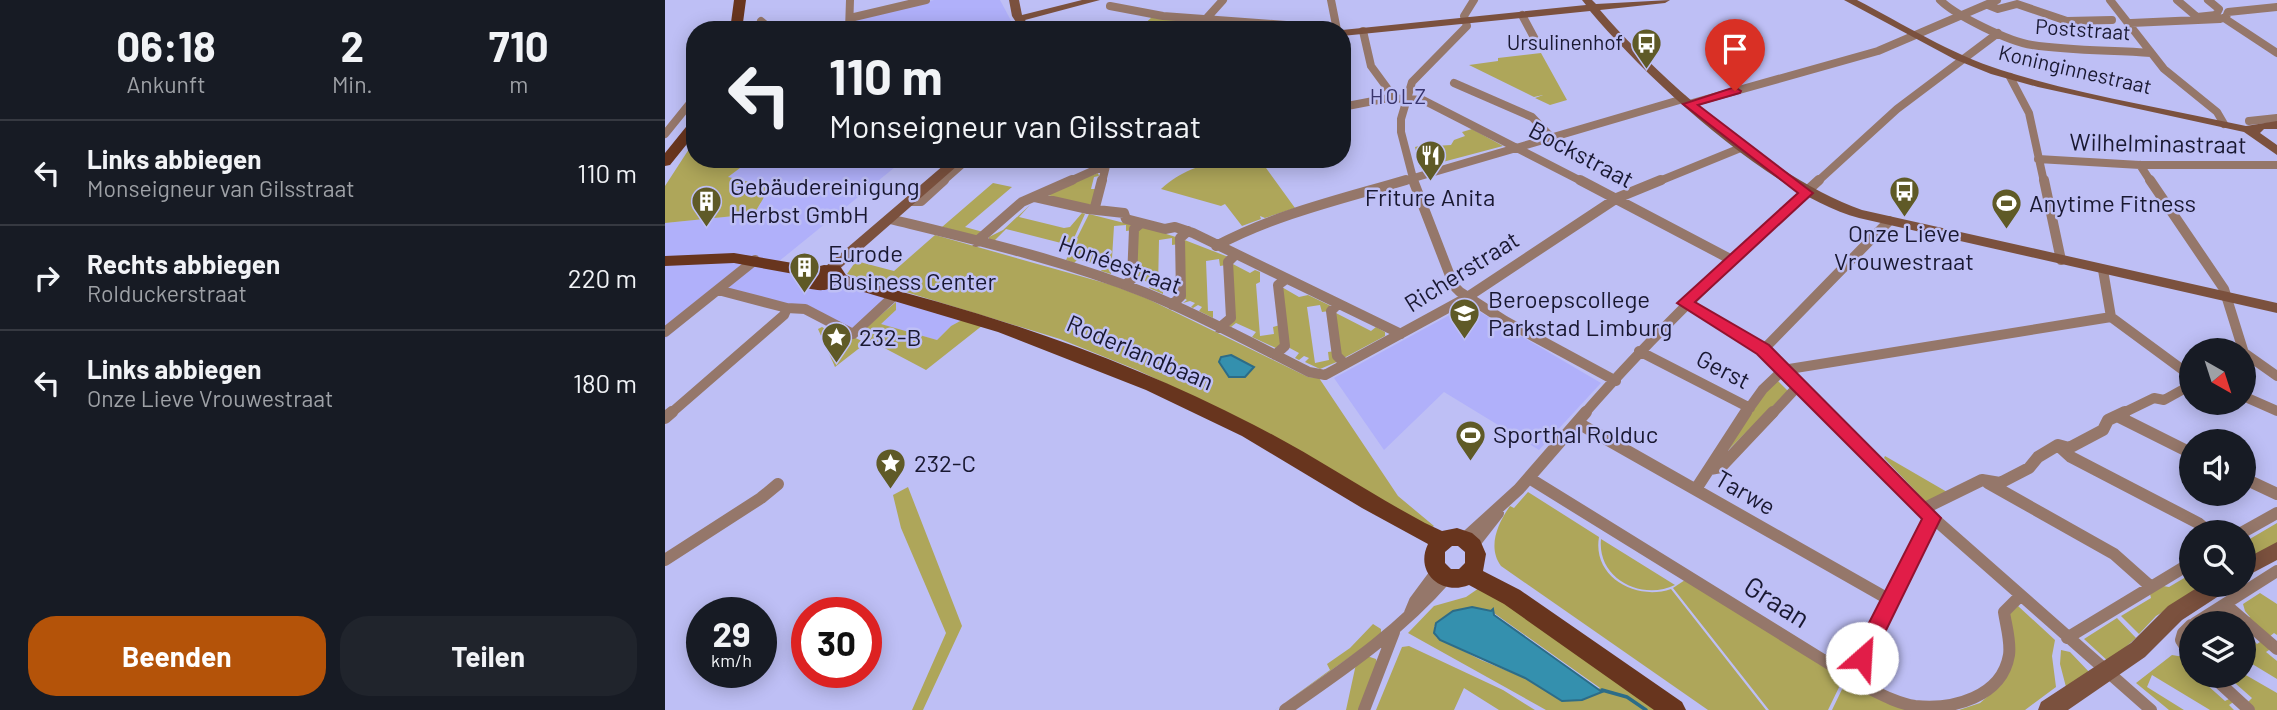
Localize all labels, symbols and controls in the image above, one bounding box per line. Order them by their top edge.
street label: Poststraat [2035,13,2132,44]
pin [1705,19,1765,91]
text: 06:18 [116,20,216,70]
text: 2 [340,20,364,70]
text: 710 [489,20,549,70]
bus stop icon: Ursulinenhof [1629,26,1663,70]
place label: Ursulinenhof [1507,29,1623,54]
icon: arrive [1716,30,1754,68]
street label: Koninginnestraat [1996,39,2154,98]
text: 110 m [829,46,943,105]
icon: left [714,49,805,140]
text: Ankunft [126,70,206,98]
text: Min. [332,70,373,98]
text: m [509,70,528,98]
district label: HOLZ [1370,83,1428,108]
text: Monseigneur van Gilsstraat [829,106,1201,144]
street label: Bockstraat [1524,114,1639,193]
street label: Wilhelminastraat [2069,126,2247,159]
restaurant icon: Friture Anita [1413,139,1447,183]
text: Links abbiegen [87,143,261,174]
icon: left [28,154,66,192]
text: 110 m [577,157,637,188]
place label: Gebäudereinigung Herbst GmbH [730,171,920,228]
text: Monseigneur van Gilsstraat [87,174,355,202]
bus stop icon: Onze Lieve Vrouwestraat [1887,175,1921,219]
place label: Friture Anita [1365,182,1495,211]
building icon: Gebäudereinigung Herbst GmbH [690,184,724,228]
sports icon: Anytime Fitness [1989,187,2023,231]
place label: Anytime Fitness [2029,188,2196,217]
place label: Onze Lieve Vrouwestraat [1834,218,1974,275]
street label: Richerstraat [1399,224,1524,317]
street label: Honéestraat [1055,228,1186,299]
place label: Eurode Business Center [828,238,997,295]
text: Rechts abbiegen [87,248,280,279]
building icon: Eurode Business Center [788,251,822,295]
icon: right [28,259,66,297]
text: 220 m [568,262,637,293]
text: Rolduckerstraat [87,279,247,307]
place label: Beroepscollege Parkstad Limburg [1488,284,1672,341]
school or university icon: Beroepscollege Parkstad Limburg [1448,297,1482,341]
street label: Roderlandbaan [1063,308,1218,396]
place icon: 232-B [819,321,853,365]
place label: 232-B [859,322,921,351]
north arrow [2179,338,2256,415]
map controls [2179,338,2256,688]
street label: Gerst [1692,343,1755,394]
text: Links abbiegen [87,353,261,384]
icon: left [28,364,66,402]
text: 180 m [573,367,637,398]
text: Onze Lieve Vrouwestraat [87,384,333,412]
sports icon: Sporthal Rolduc [1453,418,1487,462]
place label: Sporthal Rolduc [1493,419,1658,448]
button: sound [2179,429,2256,506]
place icon: 232-C [874,447,908,491]
place label: 232-C [914,448,976,477]
street label: Tarwe [1711,463,1781,520]
button: search [2179,520,2256,597]
street label: Graan [1738,568,1817,634]
speed limit sign: 30 [791,597,882,688]
button: layers [2179,611,2256,688]
text: 29 [712,612,751,654]
button: Beenden [28,616,326,696]
button: Teilen [340,616,637,696]
position arrow [1825,621,1899,695]
text: km/h [711,649,752,671]

